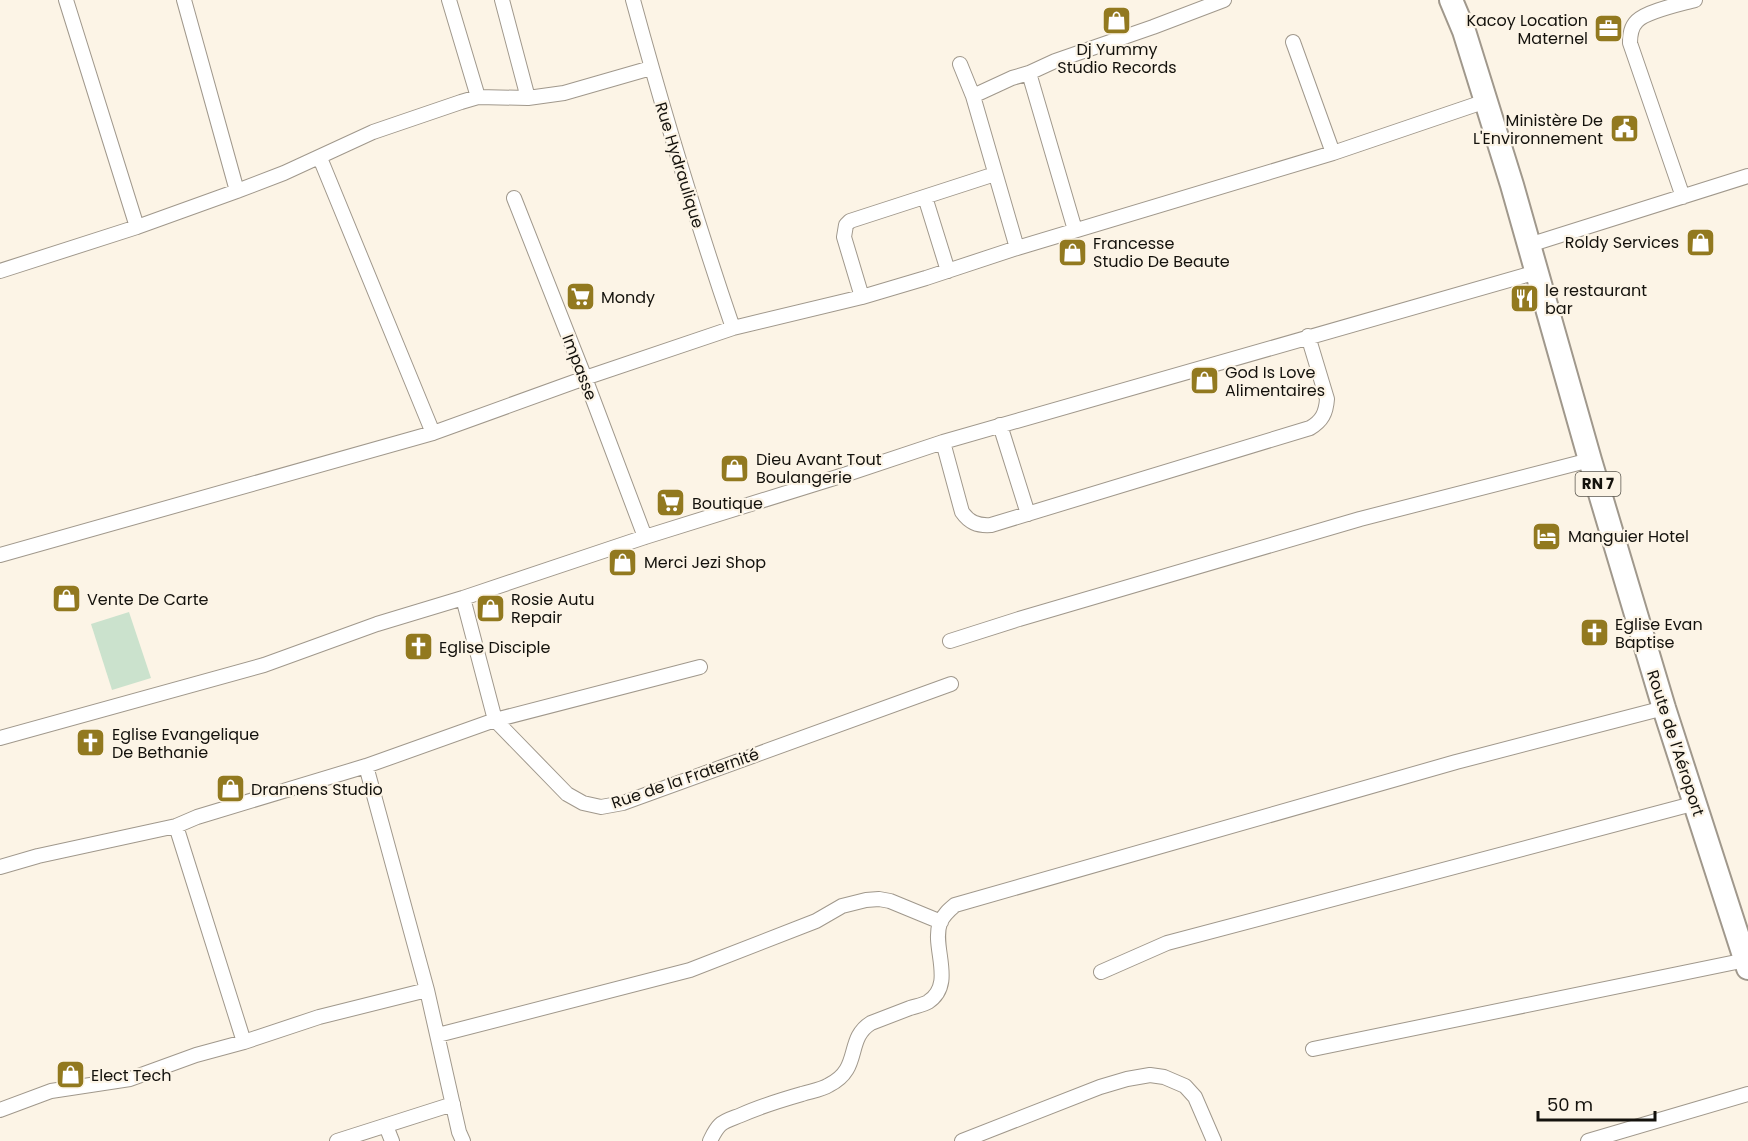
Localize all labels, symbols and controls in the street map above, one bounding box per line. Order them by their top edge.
shop icon: Dj Yummy Studio Records [1101,5,1133,37]
place label: Kacoy Location Maternel [1466,9,1588,50]
office icon: Kacoy Location Maternel [1593,13,1625,45]
place label: Dj Yummy Studio Records [1057,38,1177,79]
street label: Rue Hydraulique [649,99,710,231]
place label: Ministère De L'Environnement [1473,109,1603,150]
public building icon: Ministère De L'Environnement [1608,113,1640,145]
shop icon: Roldy Services [1684,226,1716,258]
place label: Roldy Services [1565,231,1679,254]
place label: Francesse Studio De Beaute [1093,232,1230,273]
shop icon: Francesse Studio De Beaute [1056,236,1088,268]
place label: le restaurant bar [1545,279,1647,320]
supermarket icon: Mondy [564,281,596,313]
restaurant icon: le restaurant bar [1508,283,1540,315]
place label: Mondy [601,286,655,309]
street label: Impasse [556,331,603,403]
place label: God Is Love Alimentaires [1225,361,1325,402]
shop icon: God Is Love Alimentaires [1188,365,1220,397]
place label: Dieu Avant Tout Boulangerie [756,448,882,489]
shop icon: Dieu Avant Tout Boulangerie [719,452,751,484]
road number: RN 7 [1576,472,1620,496]
supermarket icon: Boutique [655,487,687,519]
place label: Boutique [692,492,763,515]
hotel icon: Manguier Hotel [1531,520,1563,552]
place label: Manguier Hotel [1568,525,1689,548]
shop icon: Merci Jezi Shop [607,546,639,578]
place label: Merci Jezi Shop [644,551,766,574]
shop icon: Vente De Carte [50,583,82,615]
place label: Vente De Carte [87,588,208,611]
place label: Rosie Autu Repair [511,588,595,629]
shop icon: Rosie Autu Repair [474,592,506,624]
place label: Eglise Evan Baptise [1615,613,1703,654]
church icon: Eglise Evan Baptise [1578,617,1610,649]
church icon: Eglise Disciple [402,631,434,663]
place label: Eglise Disciple [439,636,550,659]
street label: Route de l’Aéroport [1641,667,1710,819]
place label: Eglise Evangelique De Bethanie [112,723,259,764]
church icon: Eglise Evangelique De Bethanie [75,727,107,759]
street label: Rue de la Fraternité [608,742,762,815]
shop icon: Drannens Studio [214,773,246,805]
place label: Drannens Studio [251,778,383,801]
shop icon: Elect Tech [54,1059,86,1091]
place label: Elect Tech [91,1064,171,1087]
scale bar [1538,1084,1655,1122]
text: 50 m [1547,1092,1593,1117]

